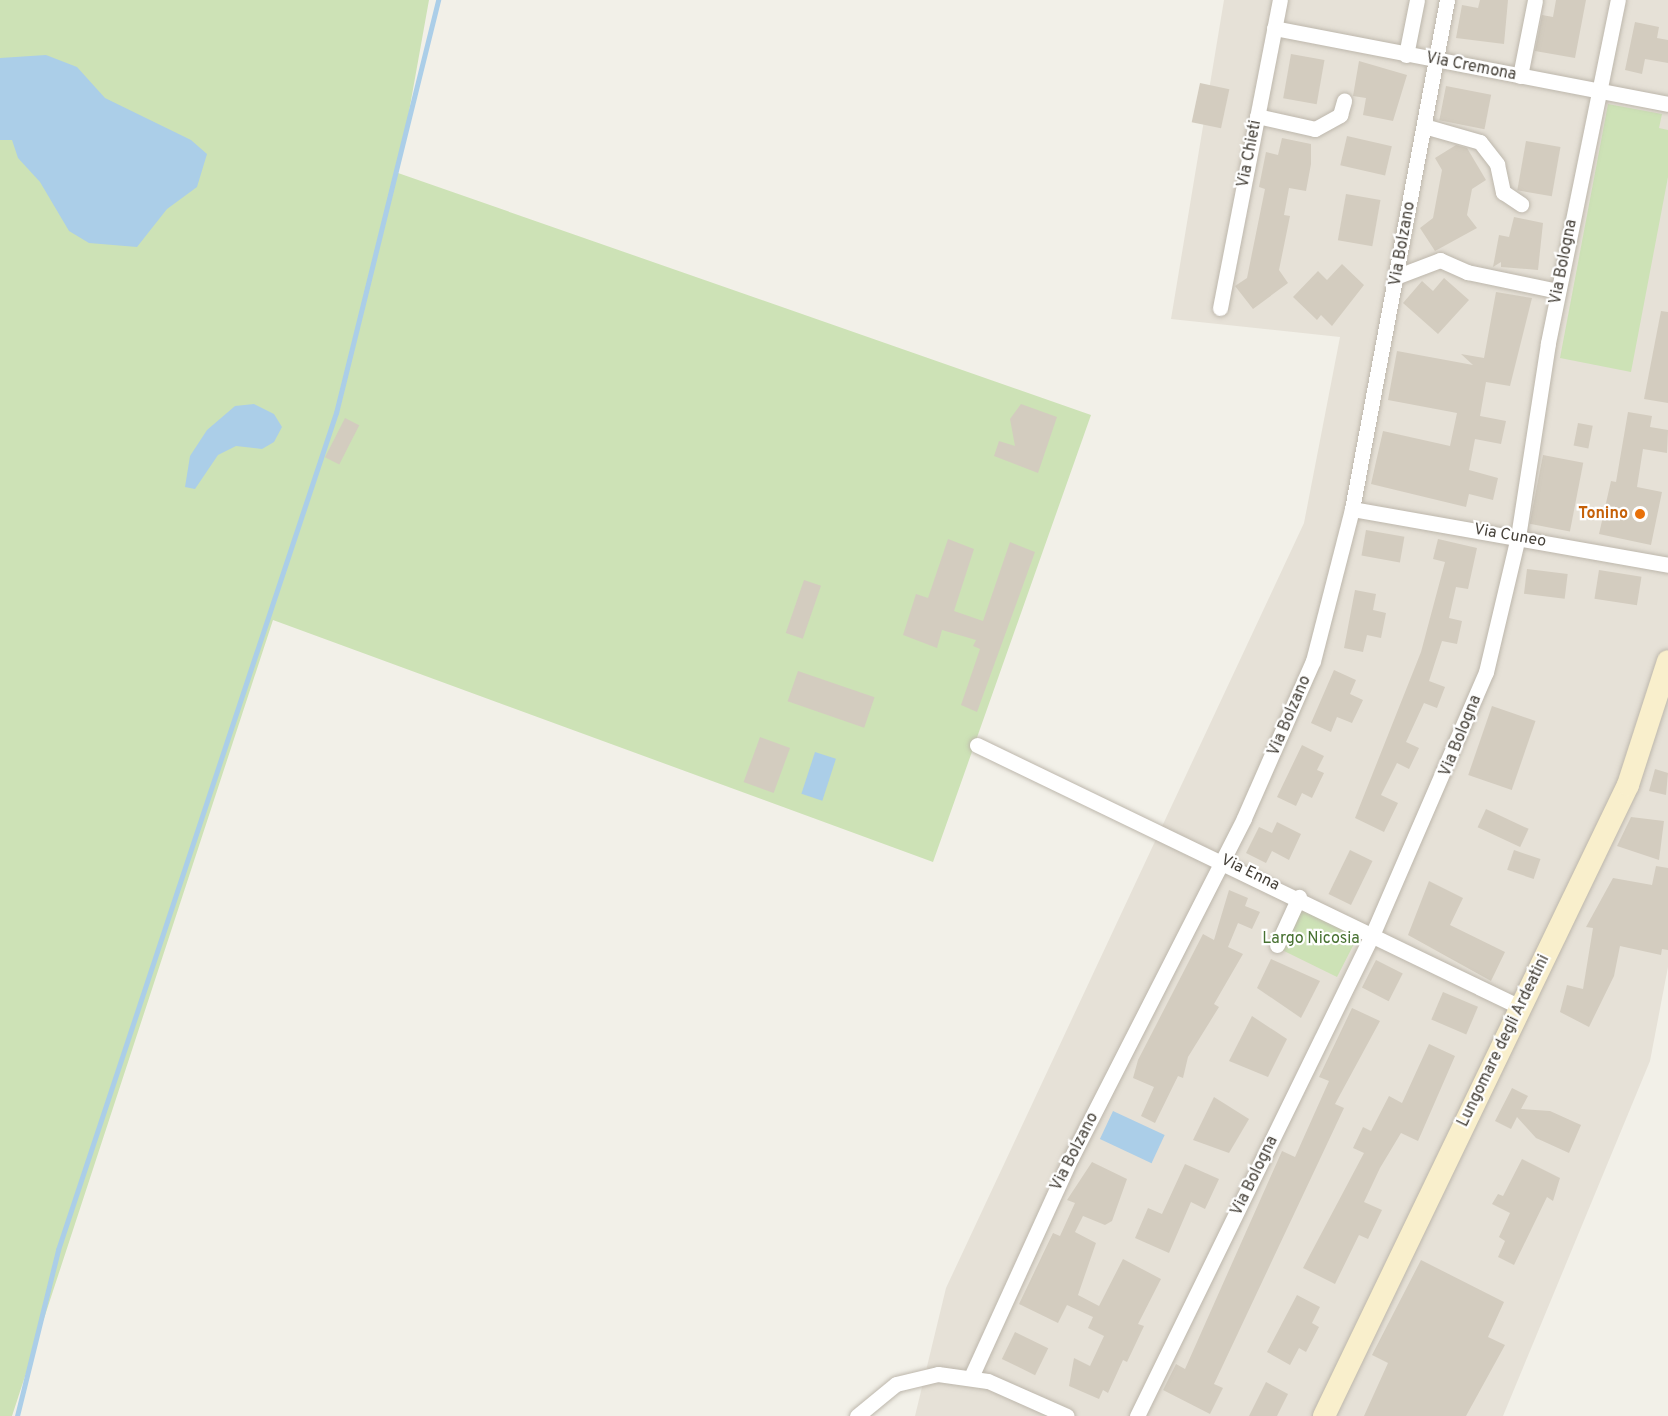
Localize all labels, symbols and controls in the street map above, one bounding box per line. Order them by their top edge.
street label: Via Cremona [1424,49,1518,85]
street label: Via Chieti [1234,119,1266,189]
street label: Via Bolzano [1386,200,1420,288]
street label: Via Bologna [1546,218,1582,306]
place label: Tonino [1578,504,1628,524]
marker: Tonino [1633,507,1647,521]
street label: Via Cuneo [1472,520,1548,552]
street label: Via Bolzano [1264,673,1316,759]
street label: Via Bologna [1436,692,1486,780]
street label: Via Enna [1218,851,1282,895]
park label: Largo Nicosia [1262,929,1360,949]
street label: Lungomare degli Ardeatini [1454,952,1554,1130]
street label: Via Bolzano [1047,1110,1103,1194]
street label: Via Bologna [1227,1133,1283,1219]

